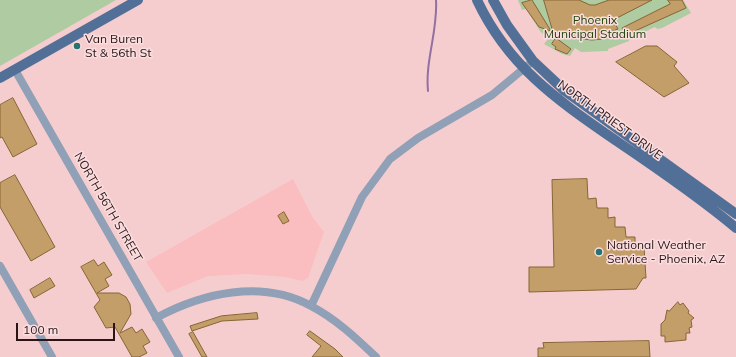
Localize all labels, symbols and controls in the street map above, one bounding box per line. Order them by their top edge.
park label: Phoenix Municipal Stadium [544,13,646,41]
place label: Van Buren St & 56th St [85,32,151,60]
marker: Van Buren St & 56th St [72,41,82,51]
street label: NORTH PRIEST DRIVE [555,77,665,163]
street label: NORTH 56TH STREET [71,150,145,264]
place label: National Weather Service - Phoenix, AZ [607,238,725,266]
marker: National Weather Service - Phoenix, AZ [594,247,604,257]
scale bar [18,315,117,341]
text: 100 m [23,322,58,337]

